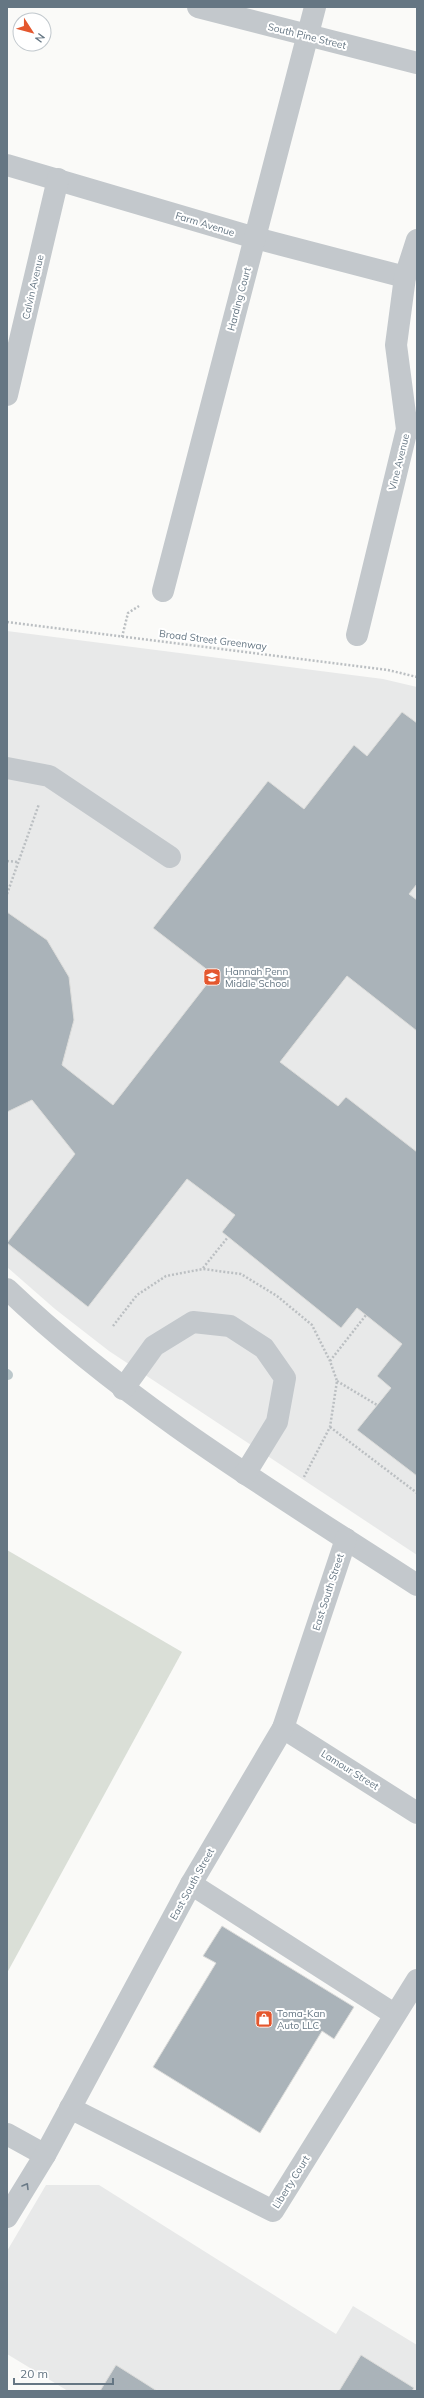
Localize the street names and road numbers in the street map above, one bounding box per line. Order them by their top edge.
street label: South Pine Street [267,20,348,52]
street label: Farm Avenue [174,209,236,239]
street label: Calvin Avenue [19,253,47,321]
street label: Harding Court [224,265,254,332]
street label: Vine Avenue [386,432,412,492]
street label: Broad Street Greenway [158,627,268,653]
street label: East South Street [309,1551,347,1632]
street label: Lamour Street [319,1747,382,1793]
street label: East South Street [167,1845,217,1922]
street label: Liberty Court [270,2153,313,2211]

